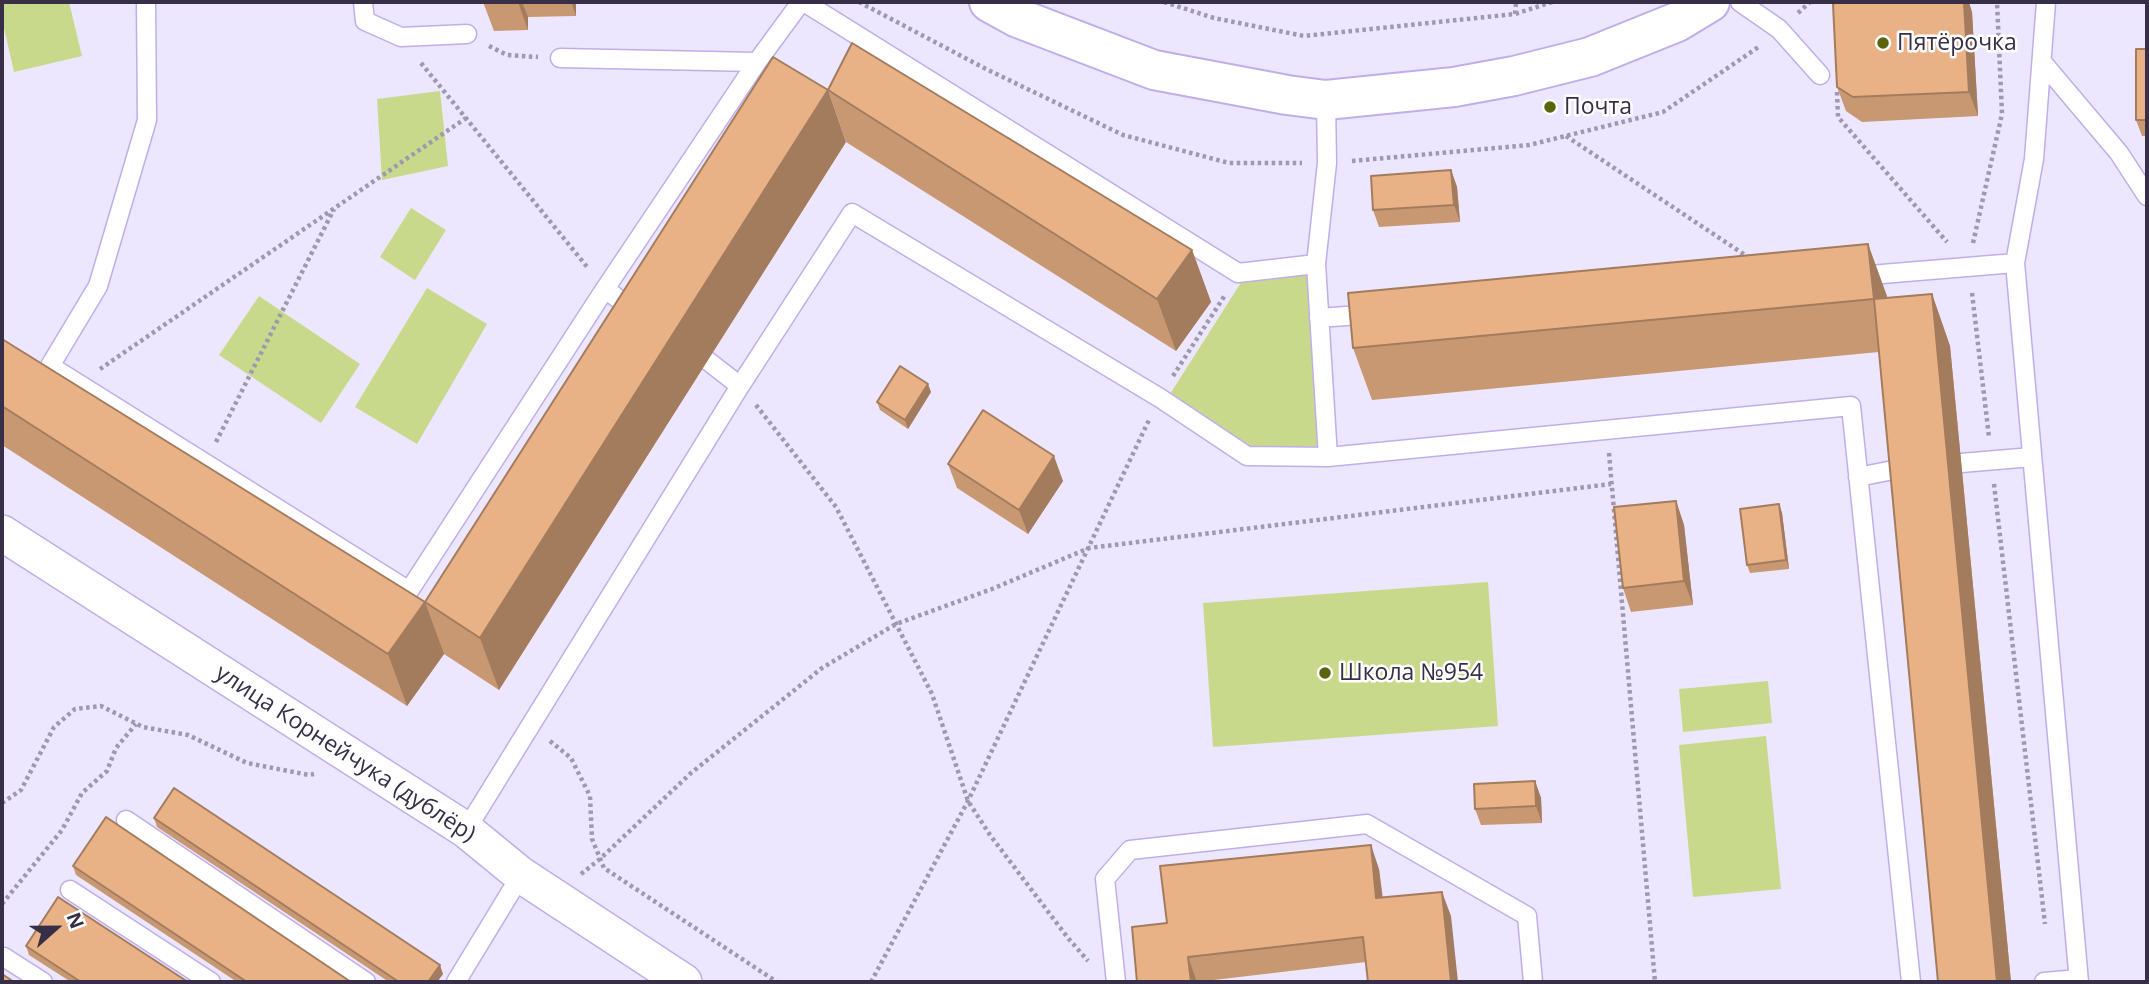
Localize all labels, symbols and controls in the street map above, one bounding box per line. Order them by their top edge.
place label: Пятёрочка [1897,29,2017,57]
marker: Пятёрочка [1875,35,1891,51]
place label: Почта [1564,93,1632,121]
marker: Почта [1542,99,1558,115]
street label: улица Корнейчука (дублёр) [210,659,480,849]
place label: Школа №954 [1339,659,1483,687]
marker: Школа №954 [1317,665,1333,681]
north arrow [21,893,91,963]
text: N [61,909,91,932]

